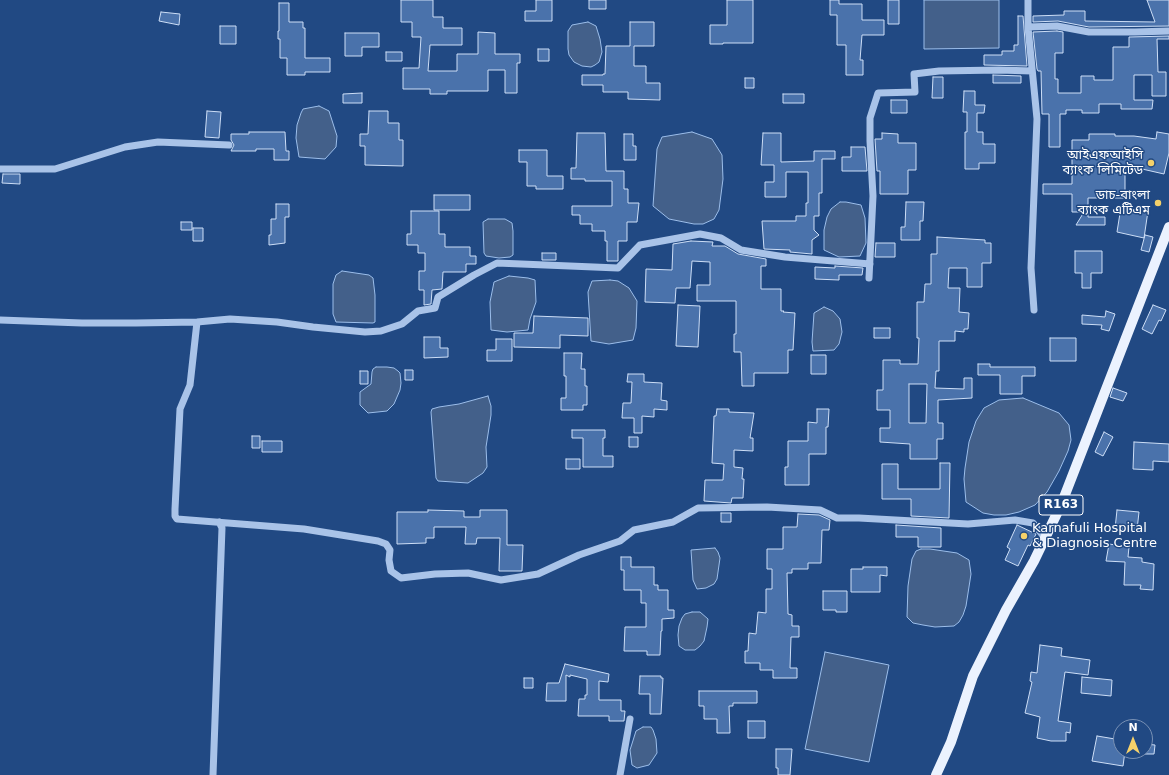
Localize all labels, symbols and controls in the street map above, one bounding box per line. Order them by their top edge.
place label: আইএফআইসি ব্যাংক লিমিটেড [1063,148,1143,179]
marker: আইএফআইসি ব্যাংক লিমিটেড [1146,158,1156,168]
place label: ডাচ-বাংলা ব্যাংক এটিএম [1077,188,1150,219]
marker: ডাচ-বাংলা ব্যাংক এটিএম [1153,198,1163,208]
road number: R163 [1039,495,1083,515]
place label: Karnafuli Hospital & Diagnosis Centre [1032,521,1157,552]
marker: Karnafuli Hospital & Diagnosis Centre [1019,531,1029,541]
north arrow [1113,719,1153,759]
text: N [1128,721,1138,734]

